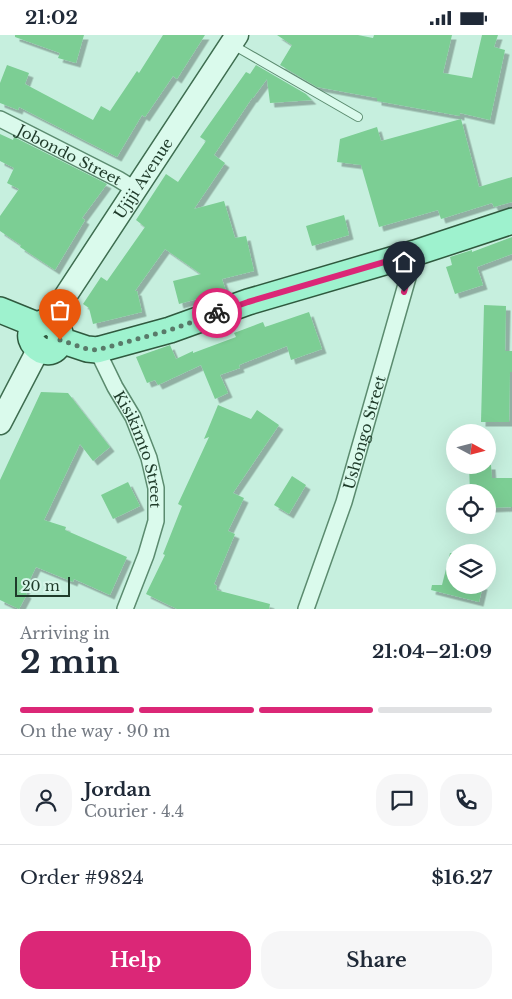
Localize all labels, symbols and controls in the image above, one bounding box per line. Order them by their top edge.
text: 21:02 [25,6,78,29]
street label: Jobondo Street [12,119,126,189]
street label: Ujiji Avenue [109,134,176,222]
pin [383,241,425,292]
icon: home [390,248,418,276]
courier [192,288,242,338]
pin [39,289,81,340]
icon: bag [46,296,74,324]
icon: bike [203,299,231,327]
street label: Ushongo Street [339,373,389,492]
street label: Kisikimto Street [110,387,166,508]
north arrow [446,424,496,474]
map controls [446,424,496,594]
button: locate [446,484,496,534]
button: layers [446,544,496,594]
scale bar [15,574,70,597]
text: 20 m [22,577,60,595]
text: Arriving in [20,623,110,643]
text: 21:04–21:09 [372,640,492,663]
text: 2 min [20,642,120,682]
text: On the way · 90 m [20,721,170,741]
button: person [20,774,72,826]
button: chat [376,774,428,826]
button: phone [440,774,492,826]
text: Jordan [84,778,151,801]
text: Courier · 4.4 [84,801,184,821]
text: Order #9824 [20,866,144,889]
text: $16.27 [432,866,492,889]
button: Help [20,931,251,989]
button: Share [261,931,492,989]

